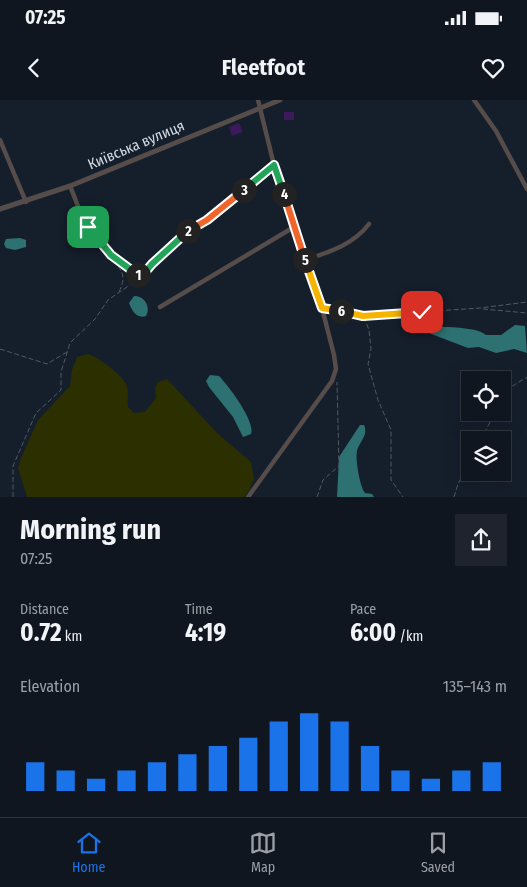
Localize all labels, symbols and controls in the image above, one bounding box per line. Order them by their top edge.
text: 07:25 [25,6,66,29]
icon: back [20,54,48,82]
text: Fleetfoot [222,54,305,81]
icon: heart [479,54,507,82]
street label: Київська вулиця [85,117,187,173]
pin: 3 [232,178,256,202]
text: 3 [241,182,248,199]
pin: 4 [272,182,296,206]
text: 4 [281,186,288,203]
pin [67,206,109,248]
icon: arrive [74,213,102,241]
pin: 2 [176,218,200,244]
text: 2 [185,223,192,240]
pin: 5 [292,248,318,272]
text: 5 [302,252,309,269]
pin: 1 [126,262,150,288]
text: 1 [136,267,141,284]
pin [401,291,443,333]
pin: 6 [328,298,354,324]
icon: check [408,298,436,326]
text: 6 [338,303,345,320]
map controls [461,371,511,481]
button: locate [461,371,511,421]
button: layers [461,431,511,481]
text: Morning run [20,513,161,546]
button: share [455,514,507,566]
text: 07:25 [20,549,52,568]
text: Distance [20,601,69,618]
text: Time [185,601,213,618]
text: Pace [350,601,376,618]
text: 0.72 [20,618,62,648]
text: 4:19 [185,618,226,648]
text: 6:00 [350,618,396,648]
text: km [62,628,82,645]
text: /km [396,628,423,645]
text: Elevation [20,677,80,696]
text: 135–143 m [443,677,507,696]
tab: Home [72,829,105,876]
tab: Map [249,829,277,876]
tab: Saved [421,829,455,876]

